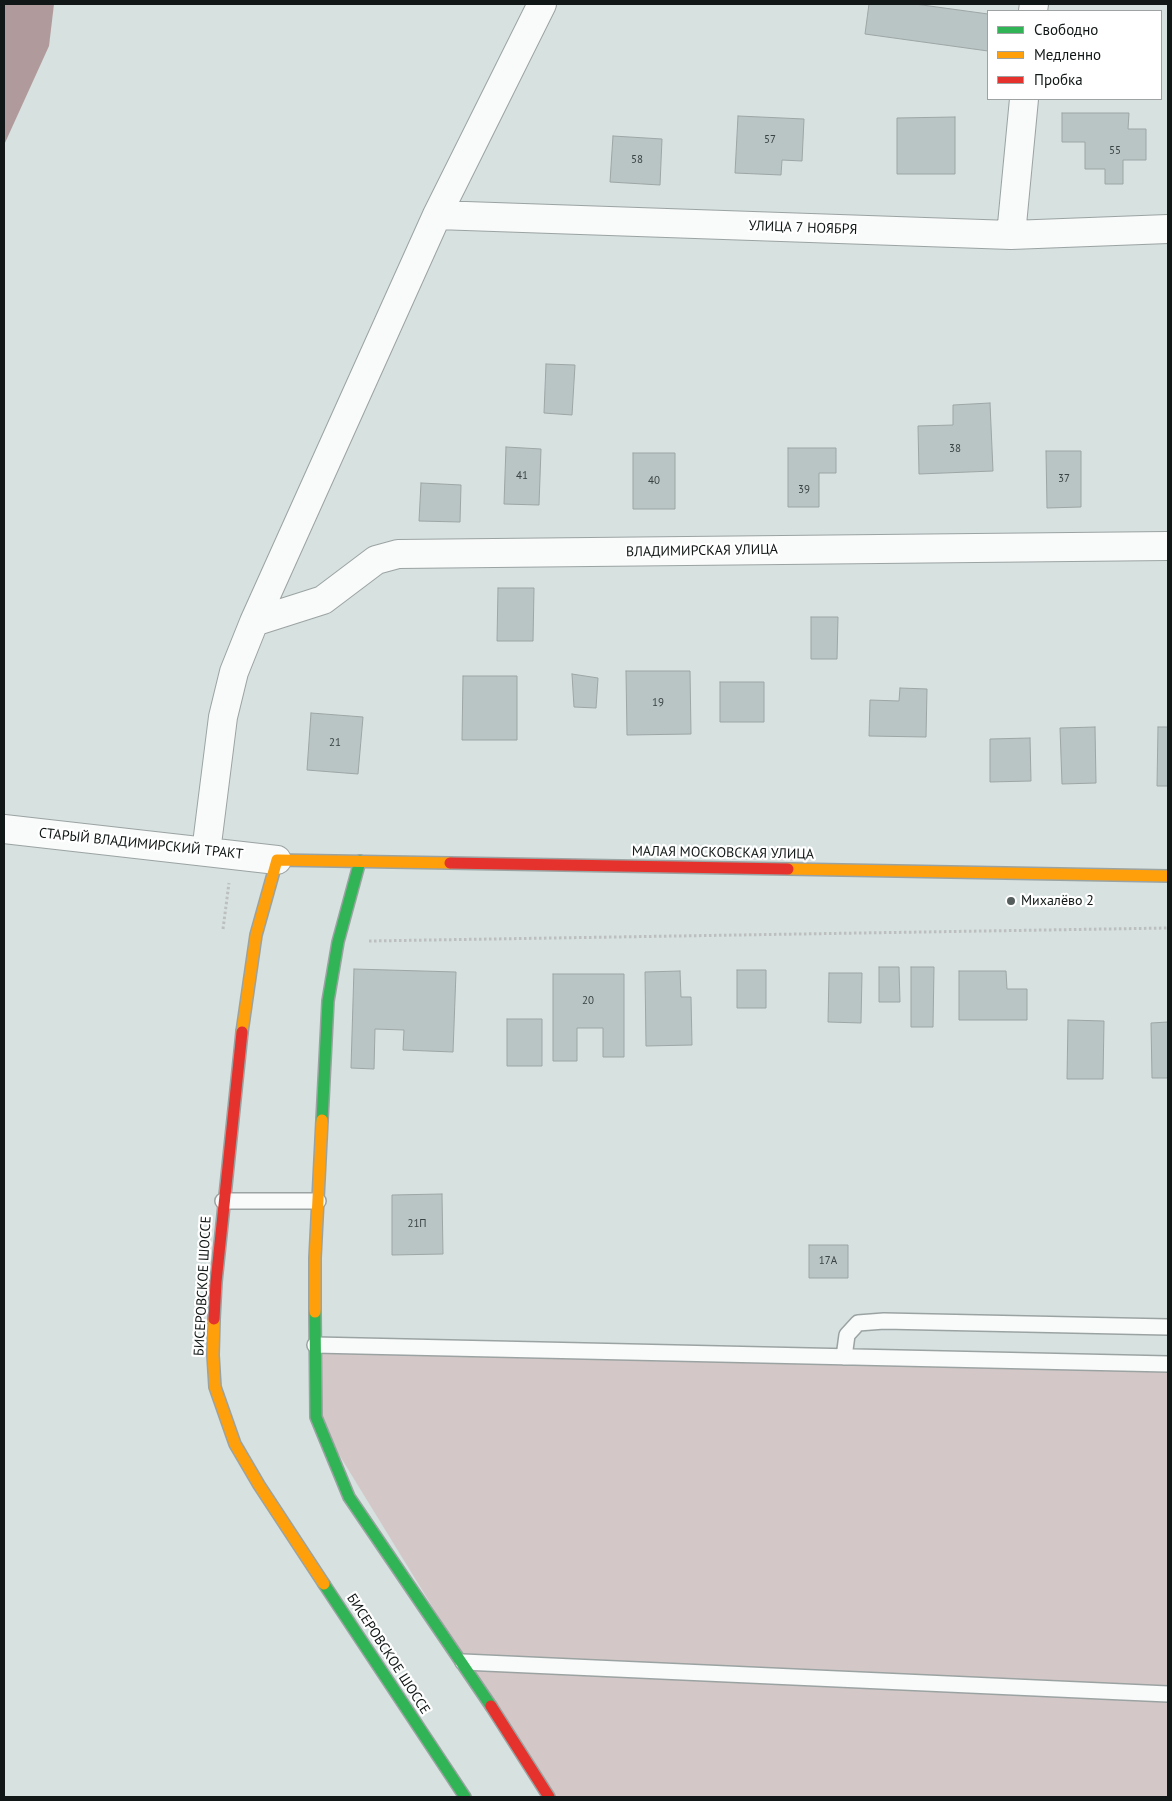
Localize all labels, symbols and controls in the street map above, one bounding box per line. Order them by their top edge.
legend [987,10,1162,100]
text: Свободно [1034,20,1098,39]
text: Медленно [1034,45,1101,64]
text: Пробка [1034,70,1083,89]
house number: 57 [764,133,776,147]
house number: 55 [1109,144,1121,158]
house number: 58 [631,153,643,167]
street label: УЛИЦА 7 НОЯБРЯ [748,218,858,238]
house number: 38 [949,442,961,456]
house number: 41 [516,469,528,483]
house number: 37 [1058,472,1070,486]
house number: 40 [648,474,660,488]
house number: 39 [798,483,810,497]
street label: ВЛАДИМИРСКАЯ УЛИЦА [626,541,778,561]
house number: 19 [652,696,664,710]
house number: 21 [329,736,341,750]
street label: СТАРЫЙ ВЛАДИМИРСКИЙ ТРАКТ [38,825,244,863]
street label: МАЛАЯ МОСКОВСКАЯ УЛИЦА [632,843,814,863]
place label: Михалёво 2 [1021,893,1094,909]
marker: Михалёво 2 [1005,895,1017,907]
house number: 20 [582,994,594,1008]
street label: БИСЕРОВСКОЕ ШОССЕ [191,1216,215,1356]
house number: 21П [407,1217,427,1231]
house number: 17А [819,1254,837,1268]
street label: БИСЕРОВСКОЕ ШОССЕ [343,1591,433,1717]

